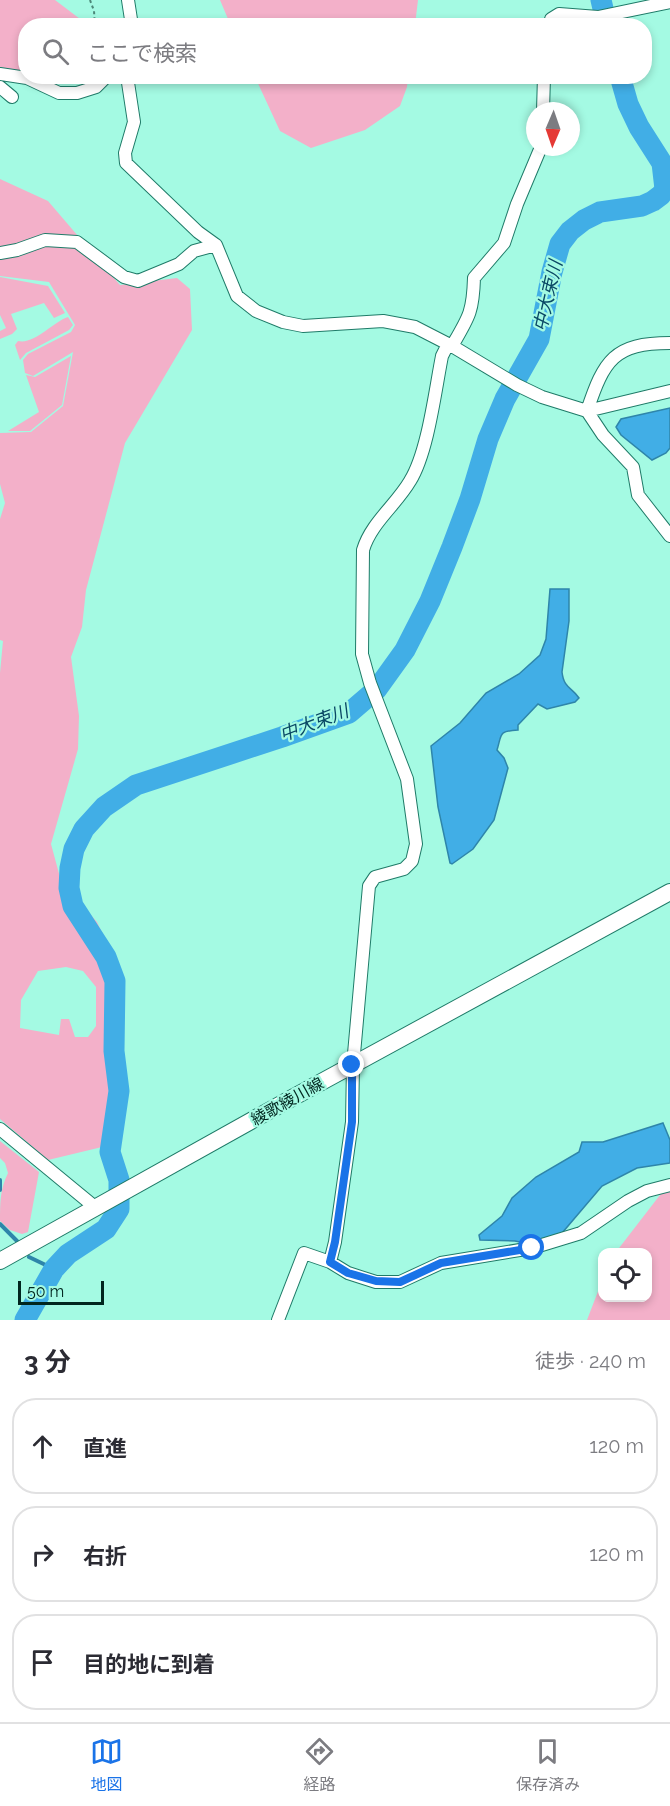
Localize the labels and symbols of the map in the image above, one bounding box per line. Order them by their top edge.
north arrow [526,102,580,156]
water label: 中大束川 [529,256,566,333]
water label: 中大束川 [276,699,353,745]
route end [338,1051,364,1077]
street label: 綾歌綾川線 [248,1074,327,1129]
route start [518,1234,544,1260]
scale bar [18,1278,104,1306]

